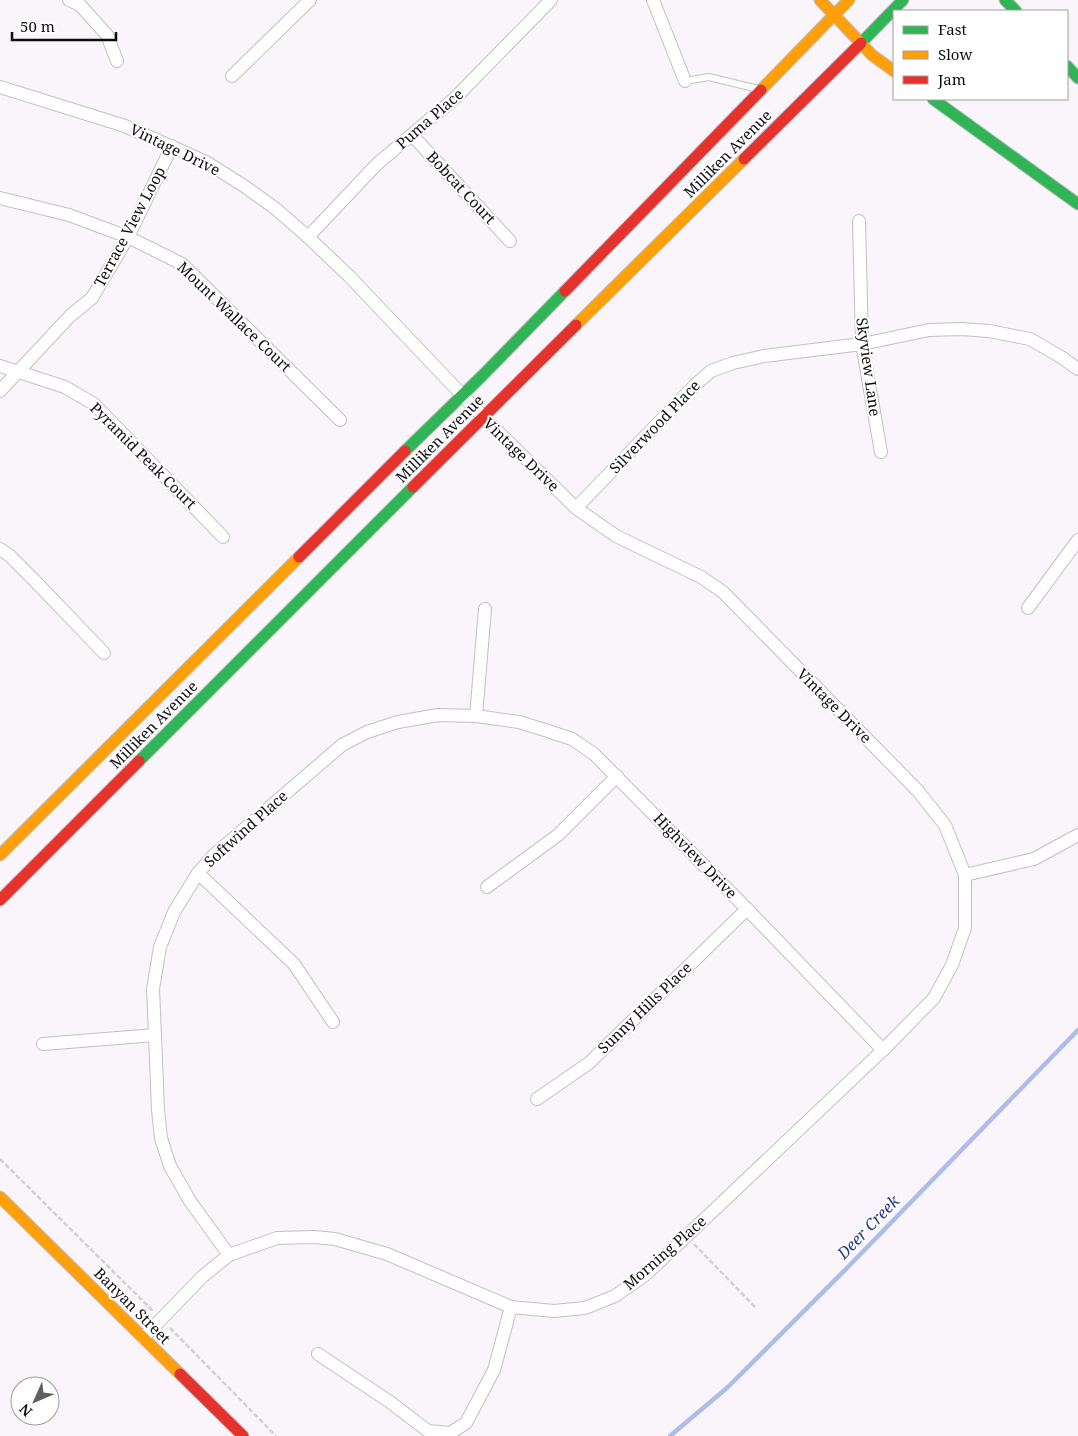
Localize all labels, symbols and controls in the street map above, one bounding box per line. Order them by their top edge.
scale bar [12,10,116,42]
legend [893,10,1068,100]
text: 50 m [20,16,55,36]
text: Fast [938,19,967,39]
text: Slow [938,44,972,64]
text: Jam [937,69,966,89]
street label: Puma Place [392,84,467,153]
street label: Milliken Avenue [679,105,776,202]
street label: Vintage Drive [127,119,224,180]
street label: Bobcat Court [423,147,501,228]
street label: Terrace View Loop [89,163,169,290]
street label: Mount Wallace Court [173,257,296,376]
street label: Skyview Lane [852,316,886,417]
street label: Silverwood Place [605,375,704,477]
street label: Milliken Avenue [391,390,488,487]
street label: Pyramid Peak Court [86,398,201,513]
street label: Vintage Drive [480,413,564,495]
street label: Vintage Drive [793,664,876,747]
street label: Milliken Avenue [105,676,202,773]
street label: Softwind Place [199,785,291,871]
street label: Highview Drive [650,808,742,903]
street label: Sunny Hills Place [593,957,696,1057]
water label: Deer Creek [831,1190,905,1265]
street label: Morning Place [619,1211,710,1294]
street label: Banyan Street [90,1263,175,1348]
north arrow [10,1376,60,1426]
text: N [15,1400,36,1421]

